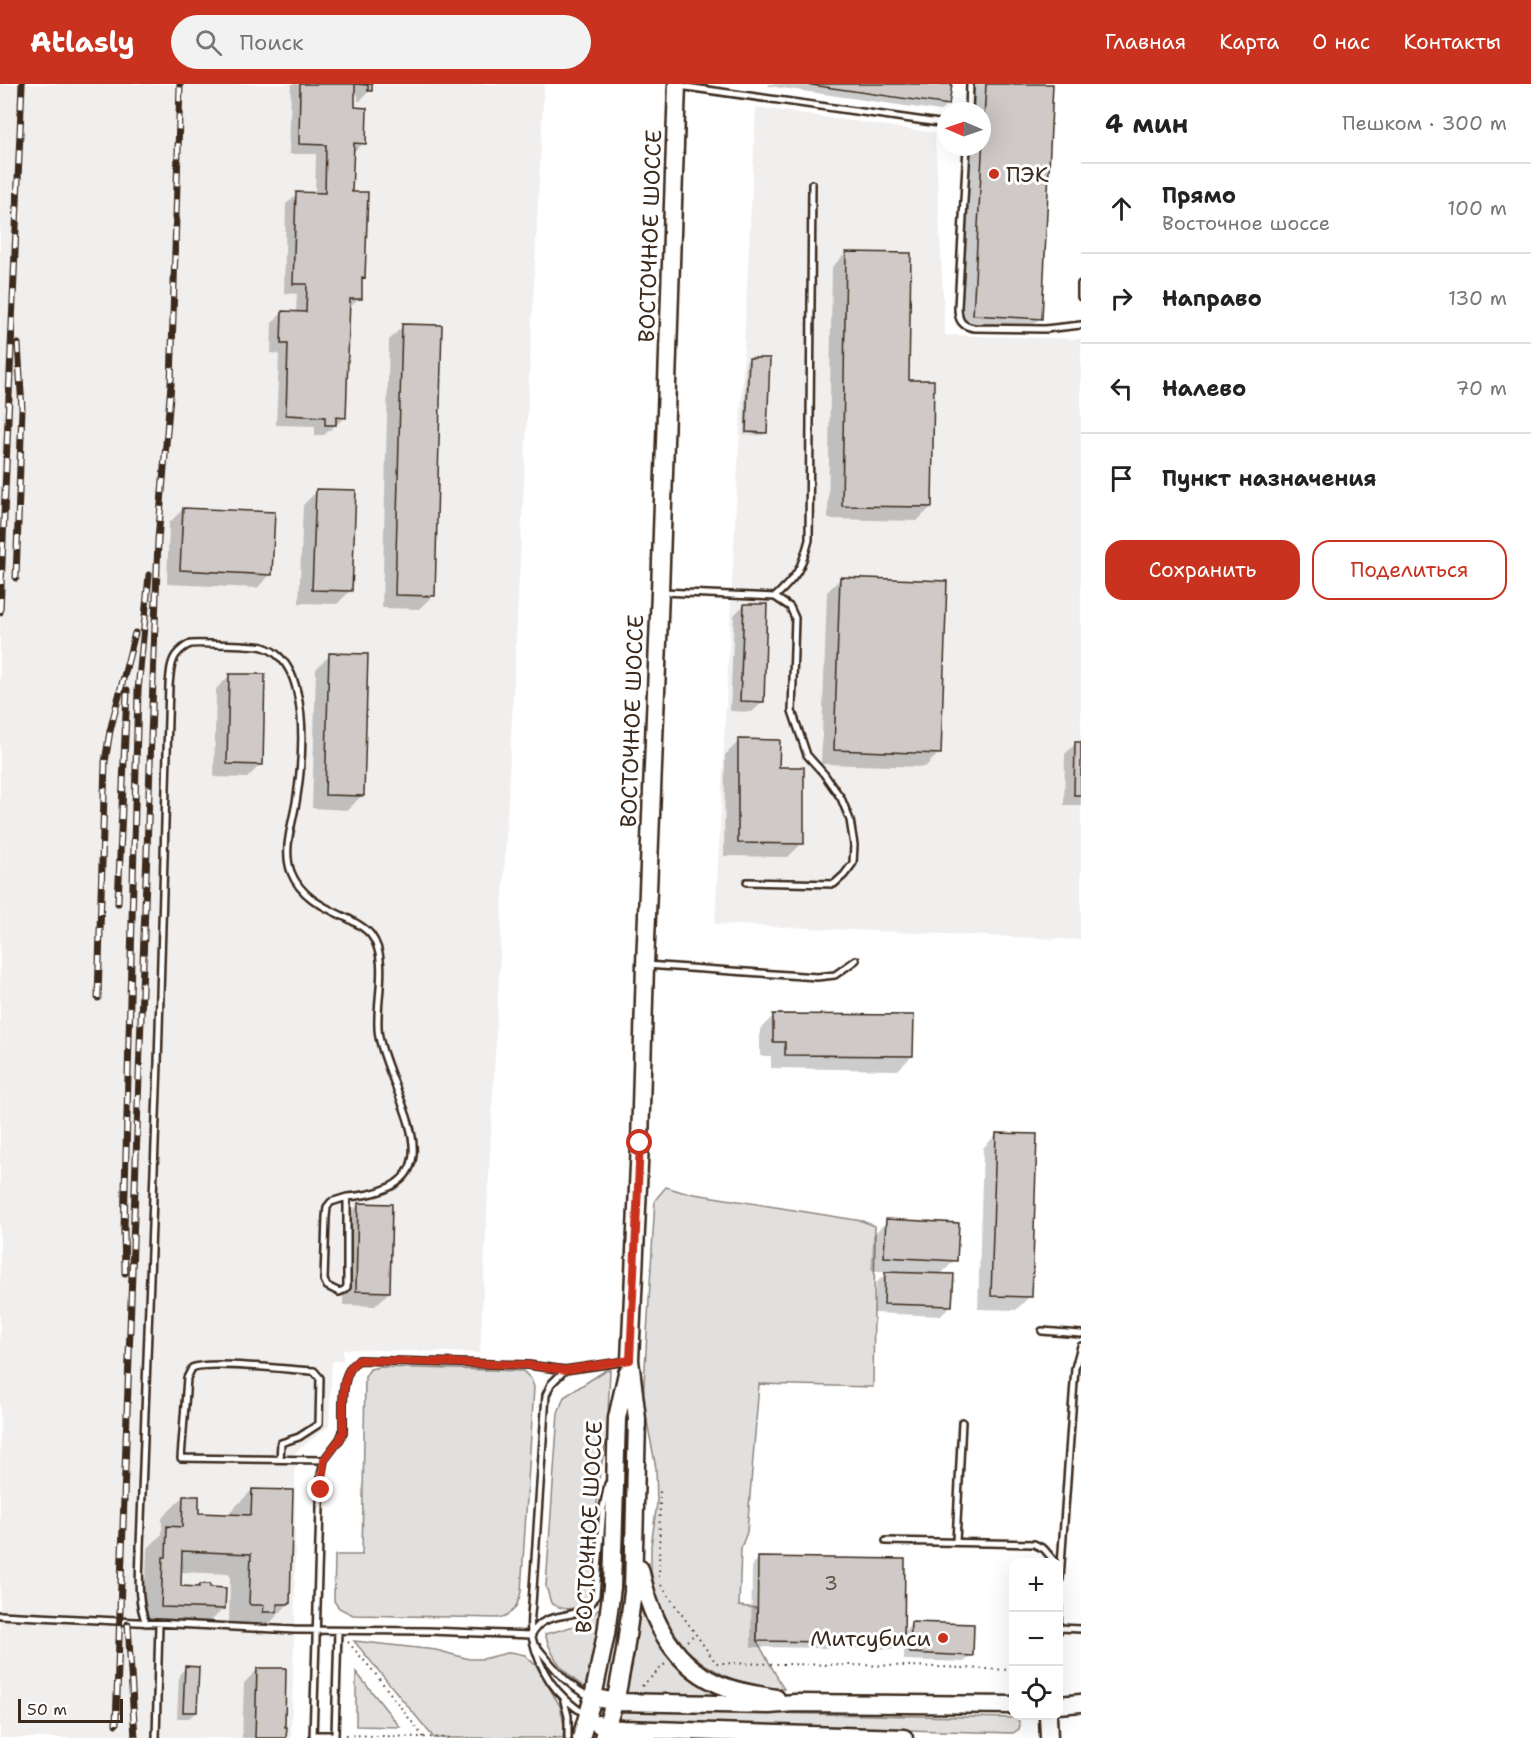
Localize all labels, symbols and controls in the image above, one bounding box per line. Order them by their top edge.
search box [171,15,591,69]
text: Atlasly [30,23,135,61]
icon: search [192,26,225,59]
text: Поиск [240,28,304,57]
text: Главная [1105,28,1186,56]
text: Карта [1219,28,1279,56]
text: О нас [1312,28,1370,56]
text: Контакты [1403,28,1501,56]
north arrow [937,102,991,156]
text: 4 мин [1105,106,1188,141]
text: Пешком · 300 m [1342,110,1507,136]
street label: ВОСТОЧНОЕ ШОССЕ [632,129,668,343]
place label: ПЭК [1006,160,1049,189]
marker: ПЭК [987,167,1001,181]
text: Прямо [1162,181,1236,210]
icon: ahead [1105,192,1138,225]
text: 100 m [1447,195,1507,221]
text: Восточное шоссе [1162,210,1330,236]
icon: right [1105,282,1138,315]
text: Направо [1162,284,1262,313]
text: 130 m [1448,285,1507,311]
icon: left [1105,372,1138,405]
text: Налево [1162,374,1246,403]
text: 70 m [1455,375,1507,401]
icon: arrive [1105,462,1138,495]
text: Пункт назначения [1162,464,1376,493]
button: Сохранить [1105,540,1300,600]
button: Поделиться [1312,540,1507,600]
street label: ВОСТОЧНОЕ ШОССЕ [614,614,650,828]
route start [626,1129,652,1155]
street label: ВОСТОЧНОЕ ШОССЕ [569,1420,609,1634]
route end [307,1476,333,1502]
map controls [1009,1558,1063,1720]
button: + [1009,1558,1063,1612]
house number: 3 [824,1570,838,1596]
button: − [1009,1612,1063,1666]
place label: Митсубиси [810,1624,931,1653]
marker: Митсубиси [936,1631,950,1645]
button: locate [1009,1666,1063,1720]
scale bar [18,1696,123,1724]
text: 50 m [27,1699,67,1720]

